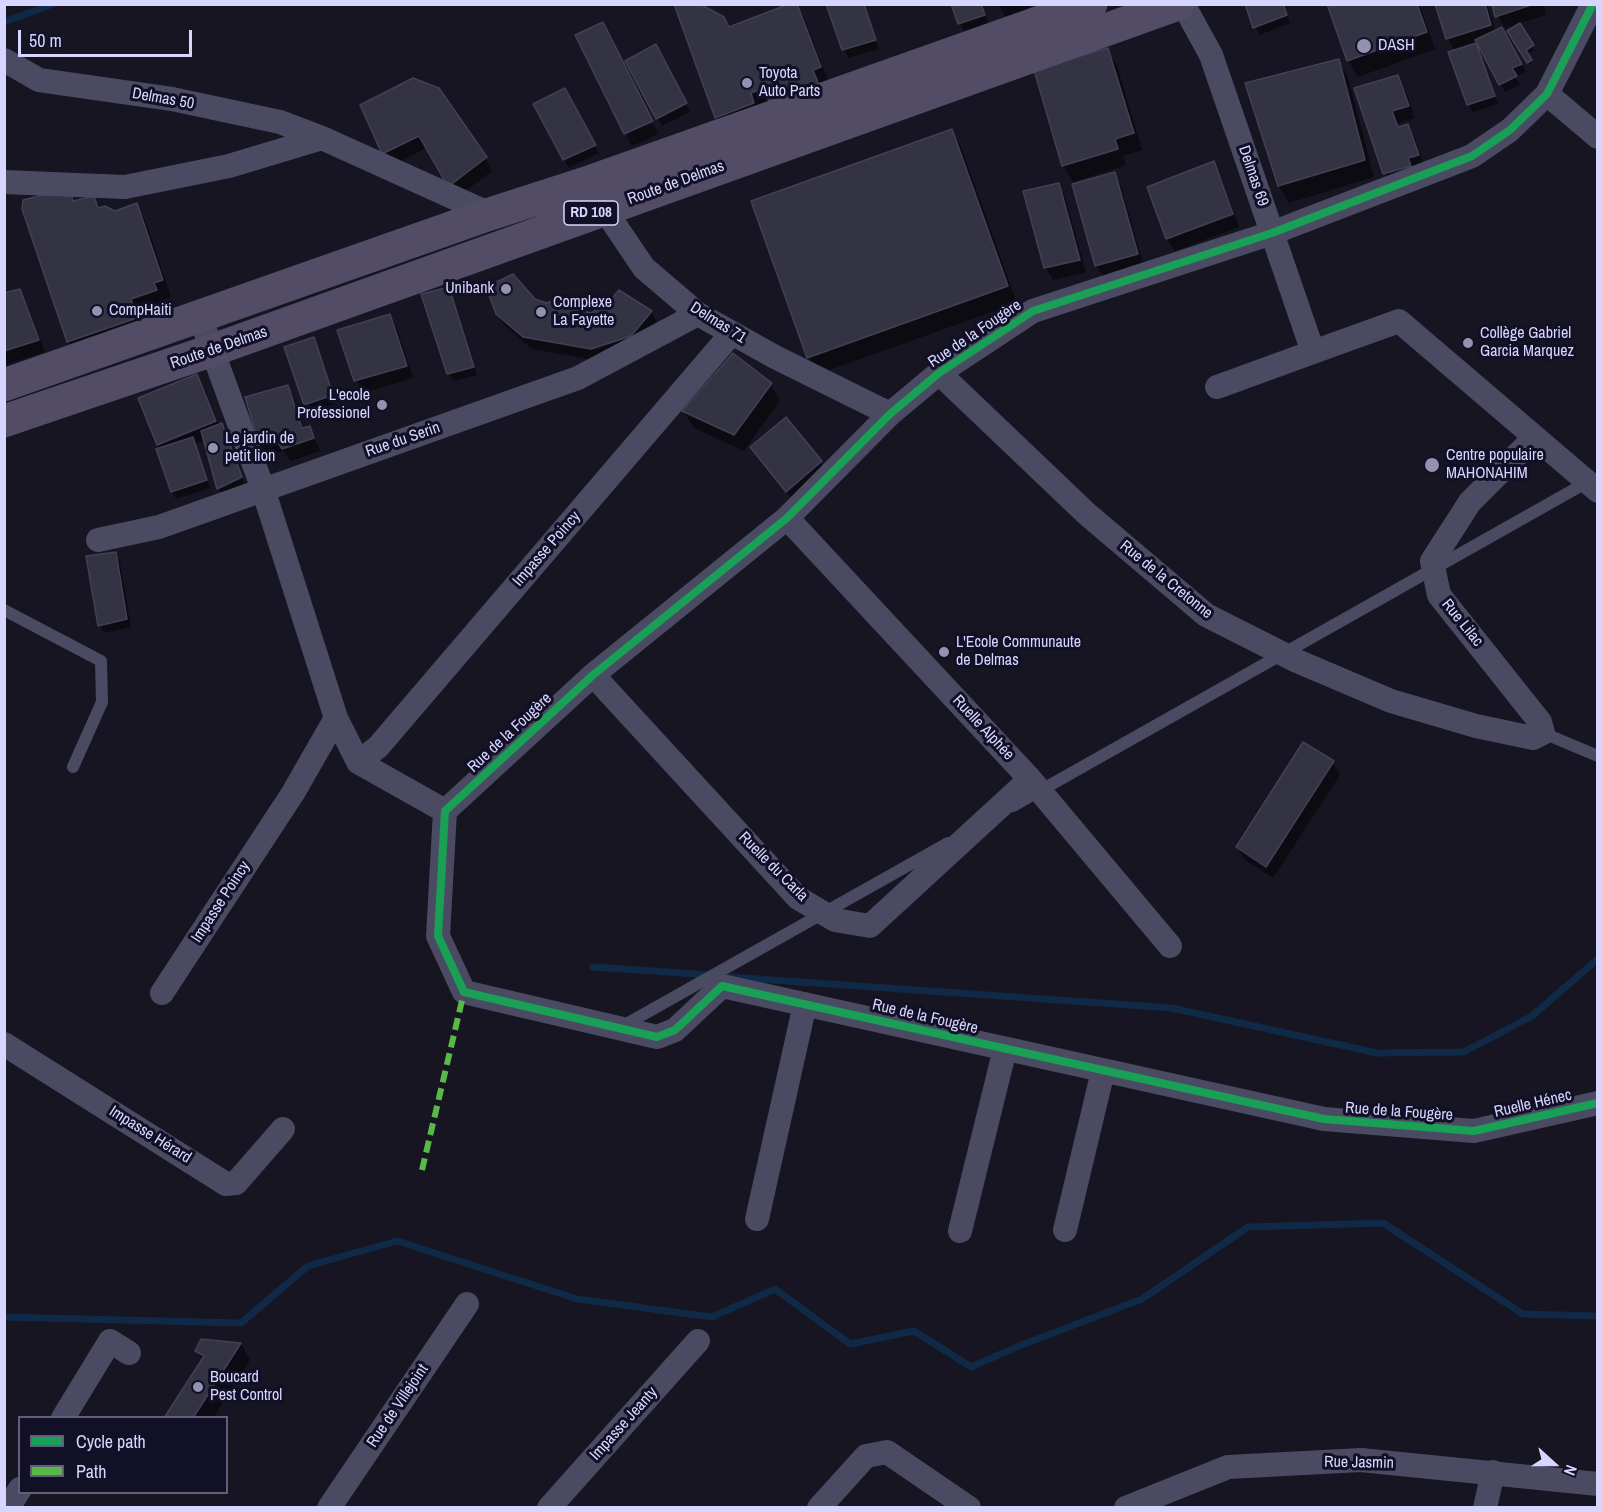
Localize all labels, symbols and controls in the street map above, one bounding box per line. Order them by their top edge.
scale bar [21,18,195,56]
text: 50 m [29,28,62,53]
place label: DASH [1378,36,1414,56]
marker: DASH [1355,37,1373,55]
place label: Toyota Auto Parts [759,64,820,102]
marker: Toyota Auto Parts [740,76,754,90]
street label: Delmas 50 [130,84,196,114]
street label: Delmas 69 [1234,143,1272,209]
street label: Route de Delmas [625,157,727,209]
road number: RD 108 [564,201,618,225]
place label: Unibank [445,279,494,299]
marker: Unibank [499,282,513,296]
place label: Complexe La Fayette [553,293,614,331]
street label: Rue de la Fougère [925,296,1025,372]
street label: Delmas 71 [686,298,750,348]
place label: CompHaiti [109,301,172,321]
marker: CompHaiti [90,304,104,318]
marker: Complexe La Fayette [534,305,548,319]
street label: Route de Delmas [168,322,270,374]
place label: Collège Gabriel Garcia Marquez [1480,324,1574,362]
marker: Collège Gabriel Garcia Marquez [1461,336,1475,350]
place label: L'ecole Professionel [297,386,370,424]
marker: L'ecole Professionel [375,398,389,412]
street label: Rue du Serin [363,418,443,462]
place label: Le jardin de petit lion [225,429,294,467]
marker: Le jardin de petit lion [206,441,220,455]
place label: Centre populaire MAHONAHIM [1446,446,1544,484]
marker: Centre populaire MAHONAHIM [1423,456,1441,474]
street label: Impasse Poincy [509,507,585,591]
street label: Rue de la Cretonne [1116,537,1216,623]
street label: Rue Lilac [1437,595,1487,651]
place label: L'Ecole Communaute de Delmas [956,633,1081,671]
marker: L'Ecole Communaute de Delmas [937,645,951,659]
street label: Rue de la Fougère [464,689,556,777]
street label: Ruelle Alphée [948,692,1018,764]
street label: Ruelle du Carla [734,828,812,906]
street label: Impasse Poincy [188,858,254,946]
street label: Rue de la Fougère [870,995,980,1039]
street label: Ruelle Hénec [1492,1086,1574,1122]
street label: Rue de la Fougère [1344,1099,1454,1125]
street label: Impasse Hérard [105,1102,195,1168]
street label: Rue de Villejoint [363,1361,433,1451]
place label: Boucard Pest Control [210,1368,282,1406]
marker: Boucard Pest Control [191,1380,205,1394]
street label: Impasse Jeanty [586,1383,662,1465]
legend [18,1416,228,1494]
text: Cycle path [76,1429,146,1454]
north arrow [1524,1434,1584,1494]
street label: Rue Jasmin [1324,1453,1394,1473]
text: Path [76,1459,106,1484]
text: N [1559,1462,1583,1479]

